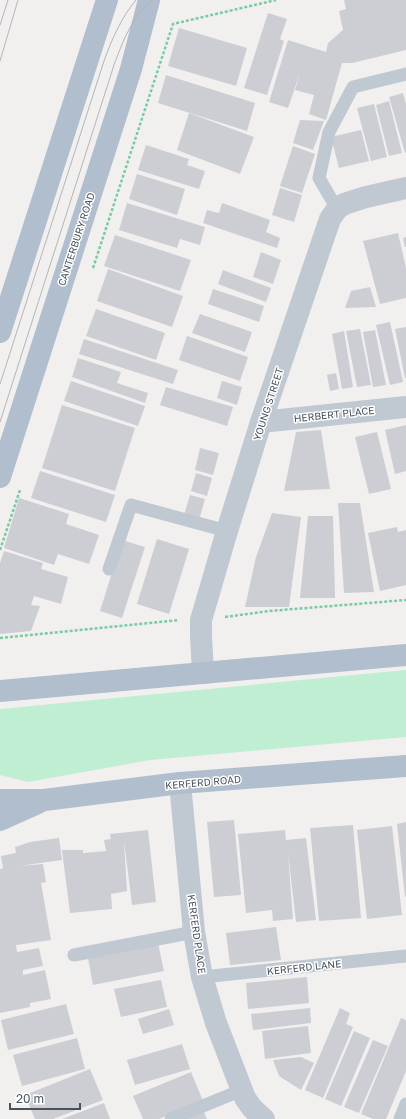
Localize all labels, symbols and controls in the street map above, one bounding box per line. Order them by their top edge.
street label: CANTERBURY ROAD [55,191,97,287]
street label: YOUNG STREET [251,366,285,442]
street label: HERBERT PLACE [293,404,375,424]
street label: KERFERD ROAD [165,773,241,791]
street label: KERFERD PLACE [185,894,209,974]
street label: KERFERD LANE [266,957,342,977]
scale bar [10,1085,80,1111]
text: 20 m [16,1091,44,1106]

